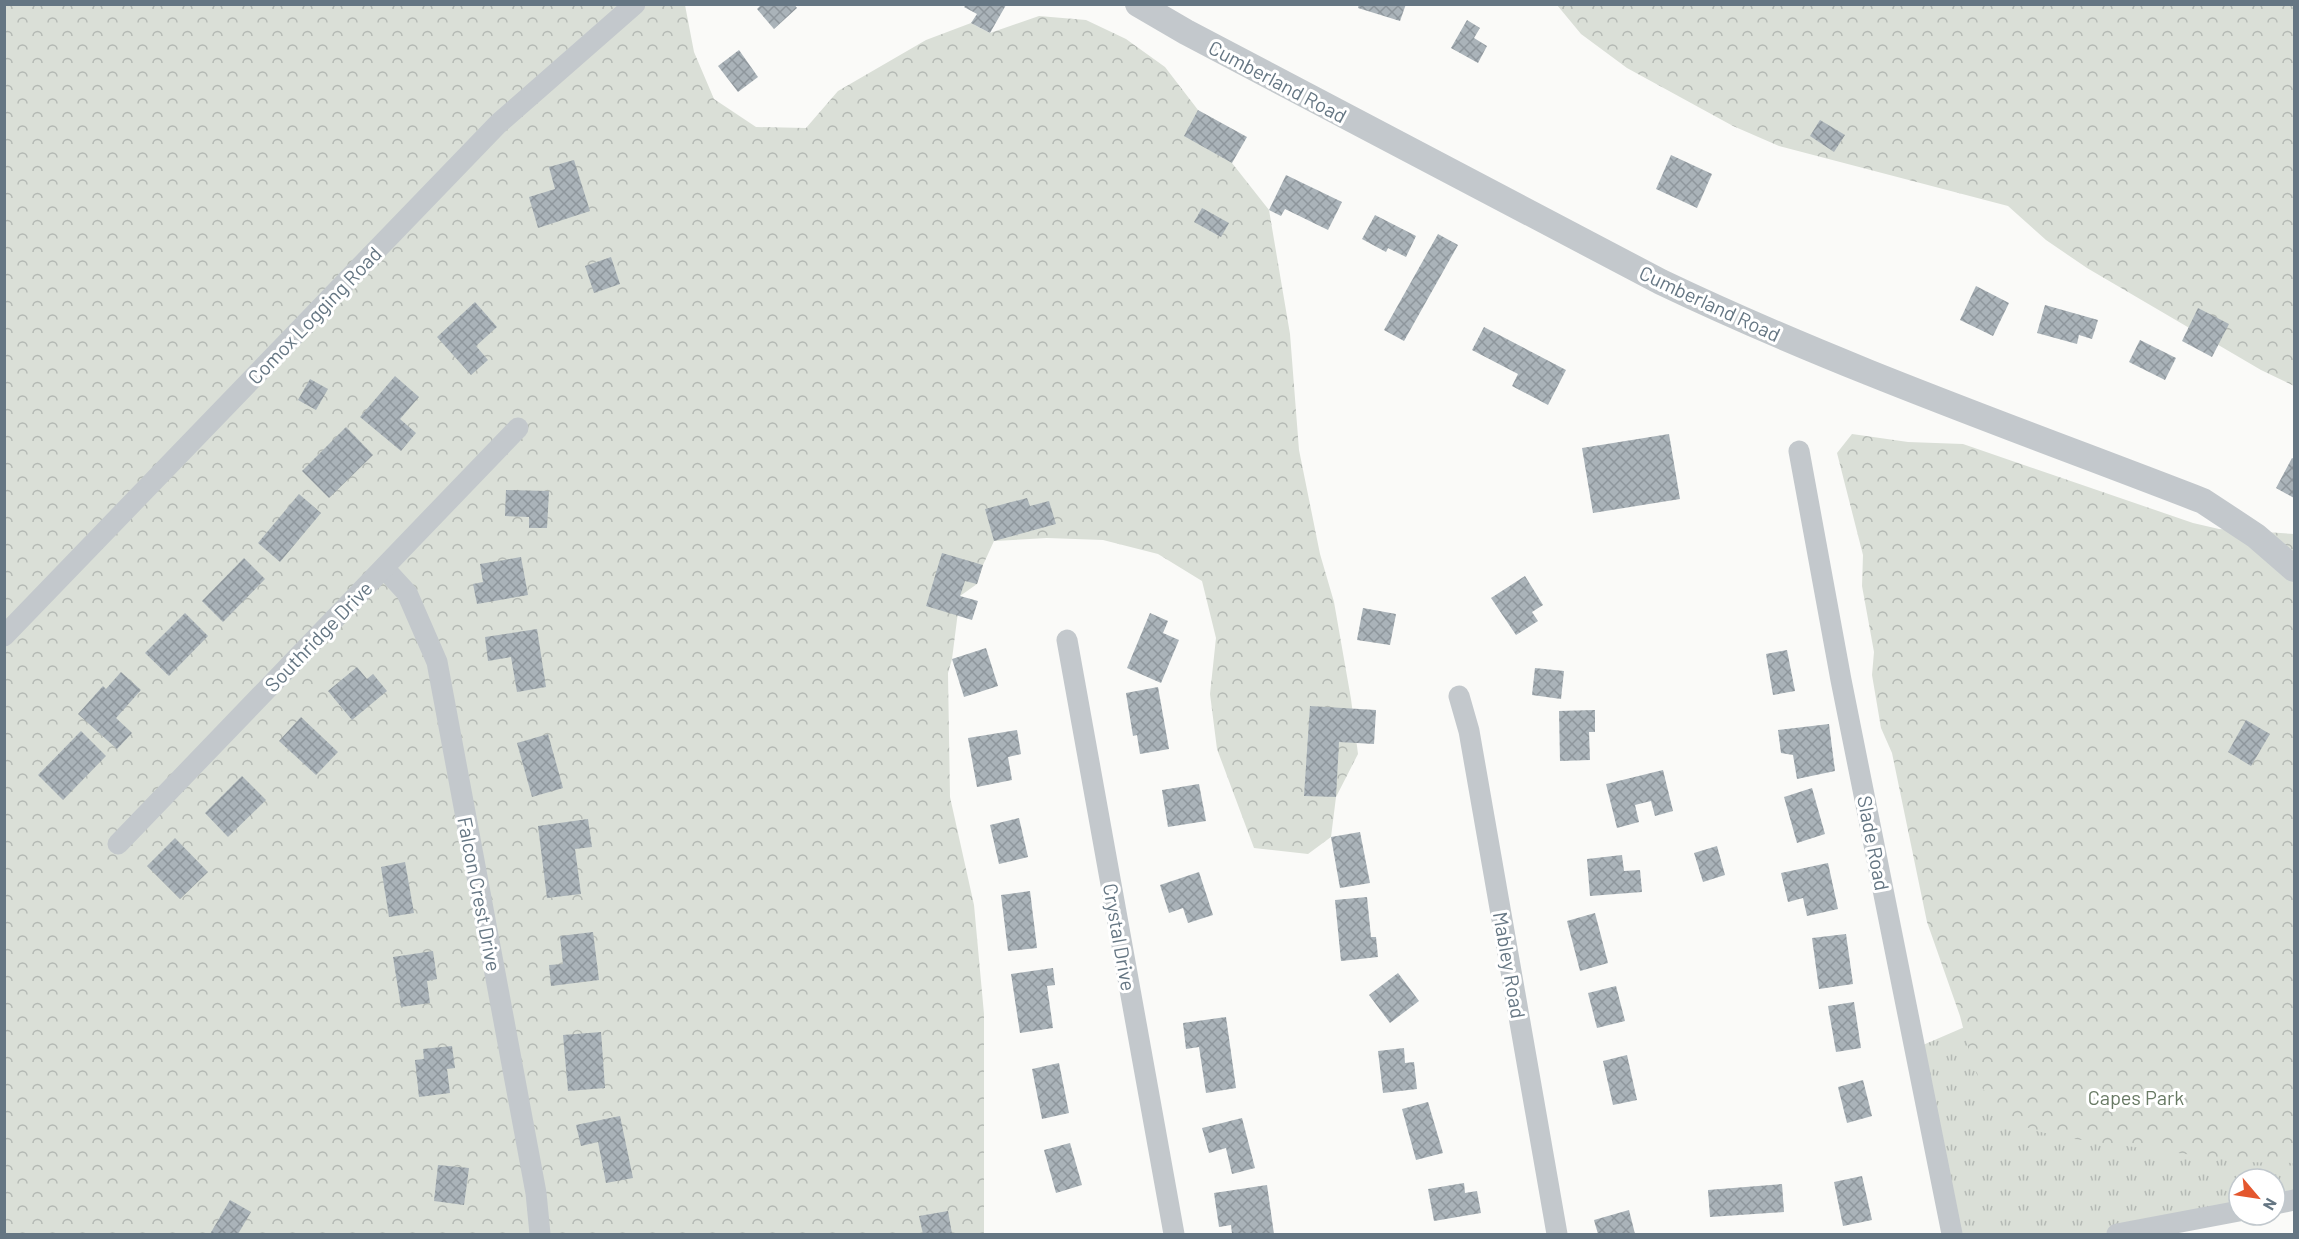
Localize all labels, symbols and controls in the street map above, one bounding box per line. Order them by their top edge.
street label: Cumberland Road [1205,35,1351,127]
street label: Comox Logging Road [242,241,386,389]
street label: Cumberland Road [1636,260,1784,346]
street label: Southridge Drive [259,576,377,696]
street label: Slade Road [1853,793,1895,893]
street label: Falcon Crest Drive [453,815,507,973]
street label: Crystal Drive [1099,881,1141,993]
street label: Mabley Road [1489,910,1531,1020]
park label: Capes Park [2088,1085,2184,1109]
north arrow [2227,1167,2287,1227]
text: N [2260,1195,2281,1214]

